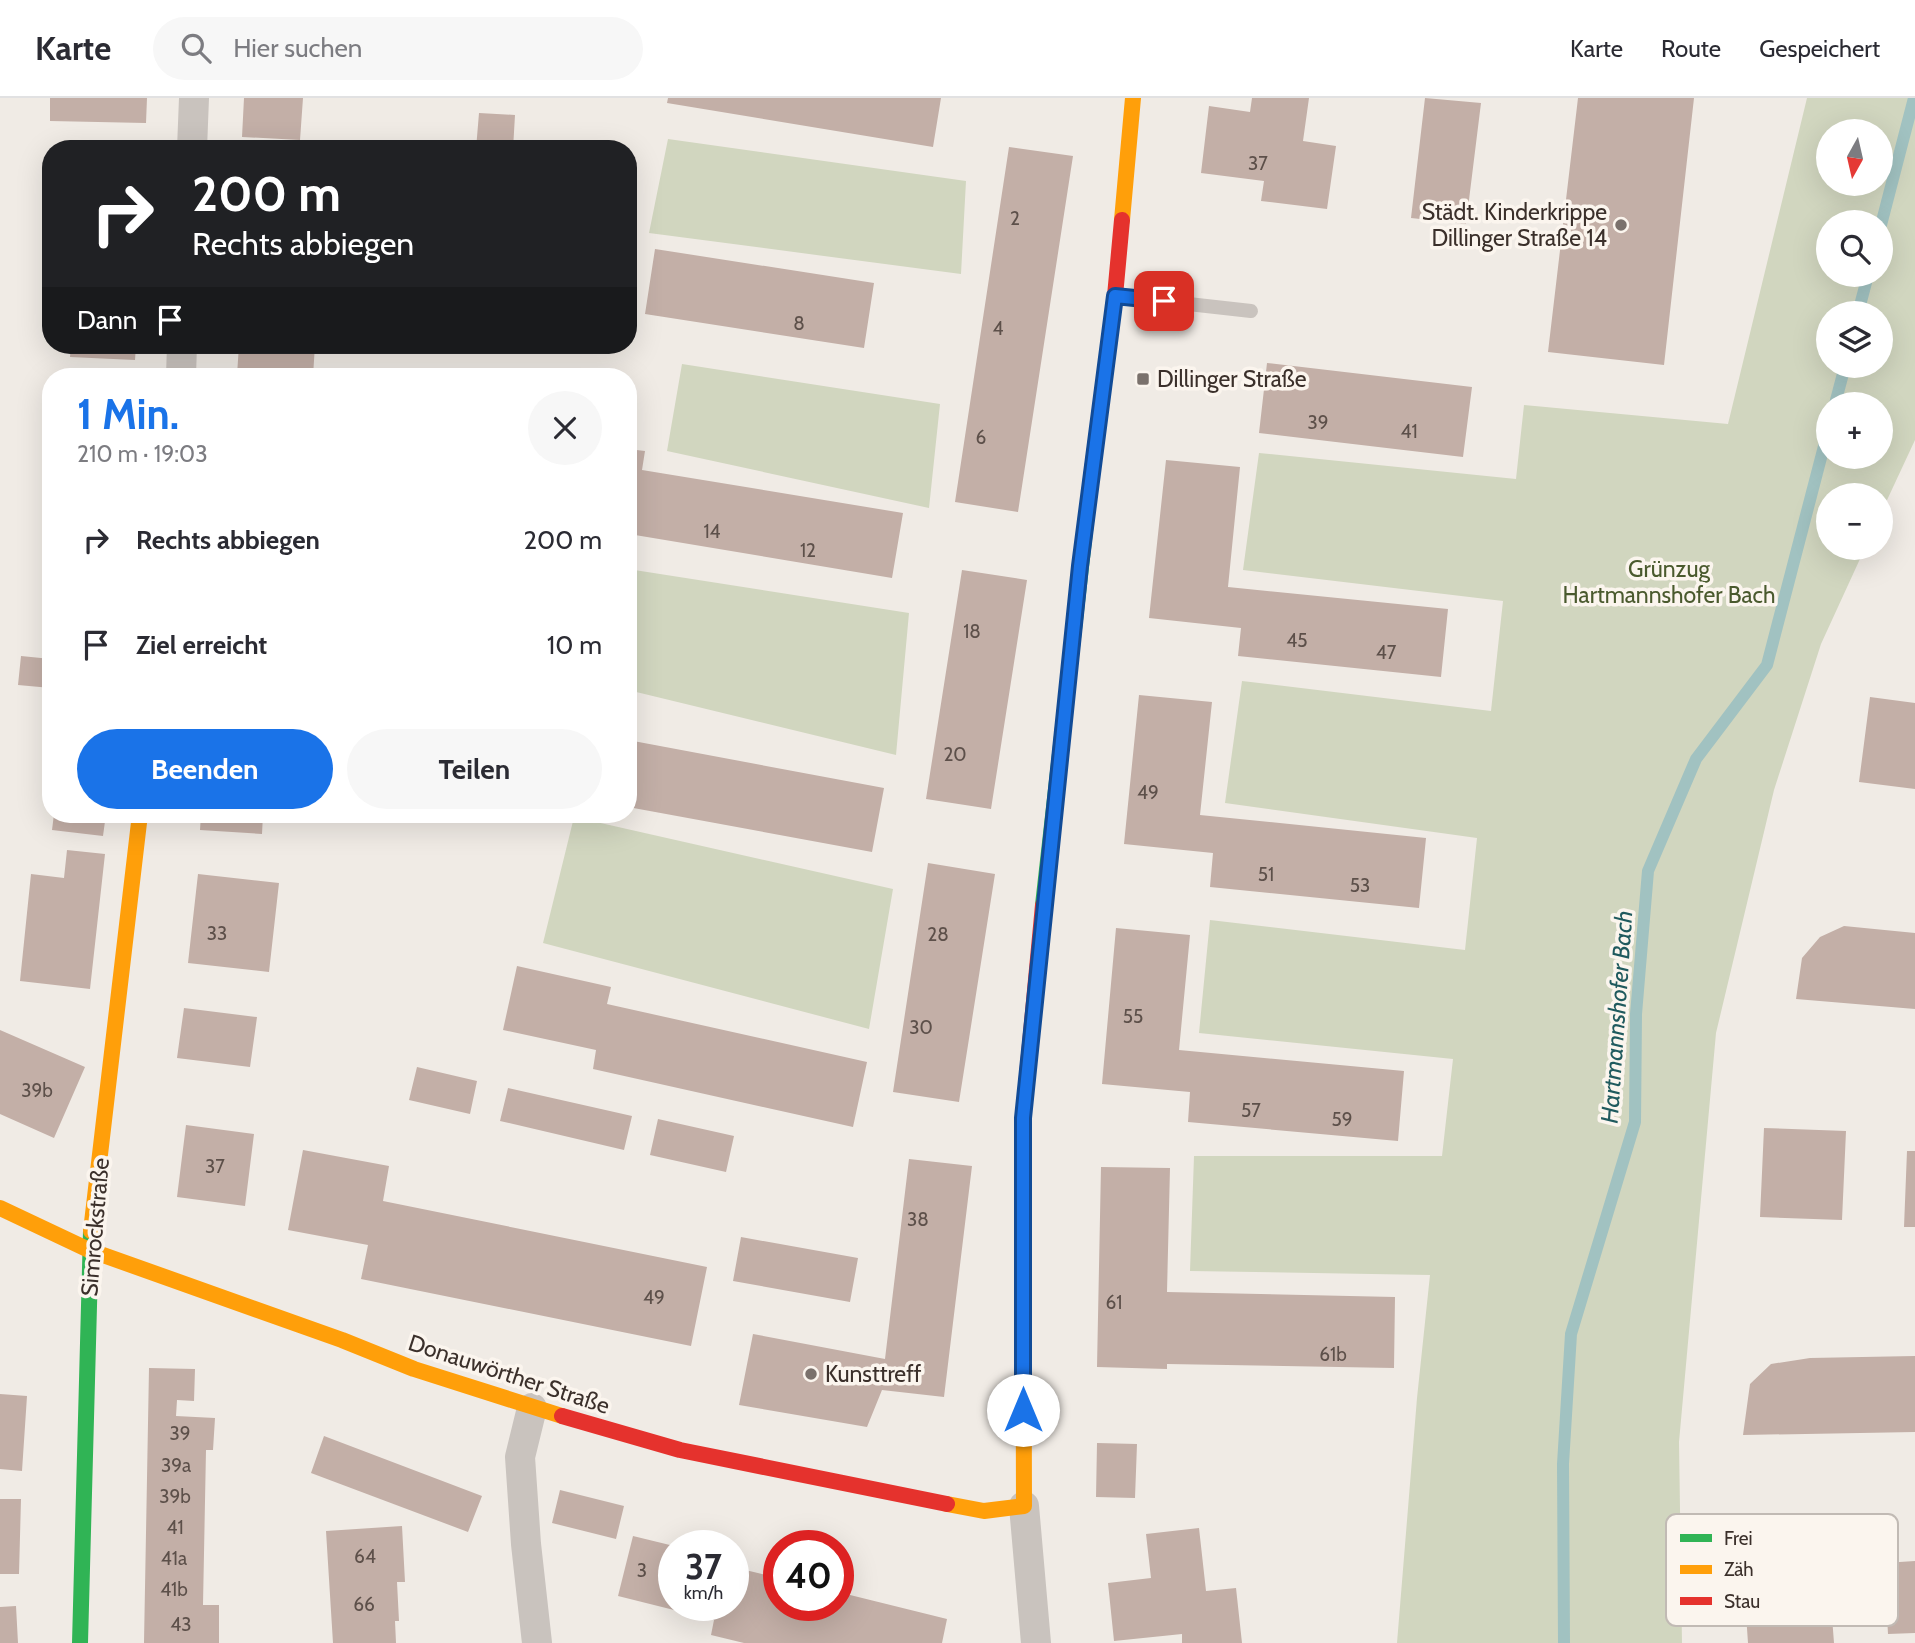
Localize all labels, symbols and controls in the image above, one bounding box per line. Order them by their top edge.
search box [153,17,643,80]
text: Karte [35,28,111,68]
icon: search [177,29,215,67]
text: Hier suchen [233,32,362,64]
text: Karte [1570,34,1623,63]
text: Route [1661,34,1721,63]
text: Gespeichert [1759,34,1880,63]
north arrow [1816,119,1894,196]
map controls [1816,119,1893,560]
house number: 37 [1248,152,1268,175]
text: 200 m [192,164,341,223]
icon: right [77,168,168,259]
place label: Städt. Kinderkrippe Dillinger Straße 14 [1422,198,1607,252]
house number: 2 [1010,207,1020,230]
button: search [1816,210,1893,287]
marker: Städt. Kinderkrippe Dillinger Straße 14 [1613,217,1629,233]
text: Rechts abbiegen [192,224,414,263]
pin [1134,271,1194,331]
icon: arrive [1145,282,1183,320]
icon: arrive [151,301,189,339]
button: layers [1816,301,1893,378]
text: Dann [77,304,137,336]
house number: 8 [793,312,805,335]
house number: 4 [993,317,1004,340]
place label: Dillinger Straße [1157,365,1307,393]
marker: Dillinger Straße [1135,371,1151,387]
text: 1 Min. [77,388,179,440]
button: close [528,391,602,465]
button: + [1816,392,1893,469]
house number: 39 [1307,411,1329,434]
house number: 41 [1400,420,1418,443]
house number: 6 [976,426,986,449]
text: 210 m · 19:03 [77,440,208,468]
button: − [1816,483,1893,560]
house number: 14 [703,520,721,543]
icon: right [77,521,115,559]
text: Rechts abbiegen [136,524,320,556]
text: 200 m [523,524,602,556]
house number: 12 [800,539,816,562]
park label: Grünzug Hartmannshofer Bach [1563,555,1775,609]
house number: 18 [963,620,981,643]
icon: arrive [77,626,115,664]
text: Ziel erreicht [136,629,267,661]
text: 10 m [547,629,602,661]
house number: 45 [1286,629,1308,652]
house number: 47 [1376,641,1397,664]
button: Beenden [77,729,333,809]
button: Teilen [347,729,602,809]
house number: 20 [943,743,967,766]
house number: 49 [1137,781,1159,804]
house number: 51 [1258,863,1274,886]
house number: 53 [1350,874,1370,897]
water label: Hartmannshofer Bach [1595,910,1638,1124]
house number: 33 [207,922,227,945]
house number: 28 [927,923,949,946]
house number: 55 [1123,1005,1143,1028]
house number: 30 [909,1016,933,1039]
house number: 39b [21,1079,53,1102]
house number: 57 [1241,1099,1261,1122]
house number: 59 [1331,1108,1353,1131]
house number: 37 [205,1155,225,1178]
street label: Simrockstraße [75,1156,115,1297]
house number: 38 [907,1208,929,1231]
house number: 49 [643,1286,665,1309]
house number: 61 [1106,1291,1122,1314]
street label: Donauwörther Straße [405,1328,613,1420]
house number: 61b [1319,1343,1347,1366]
place label: Kunsttreff [825,1360,922,1388]
marker: Kunsttreff [803,1366,819,1382]
position arrow [986,1373,1060,1447]
house number: 39 [169,1422,191,1445]
house number: 39a [161,1454,191,1477]
house number: 39b [159,1485,191,1508]
legend [1666,1514,1898,1626]
house number: 41 [166,1516,184,1539]
text: Frei [1724,1527,1753,1550]
speed limit sign: 40 [763,1530,854,1621]
house number: 64 [354,1545,376,1568]
text: 37 [685,1545,722,1588]
house number: 41a [161,1547,187,1570]
text: Zäh [1724,1558,1754,1581]
house number: 3 [637,1559,647,1582]
house number: 41b [160,1578,188,1601]
text: km/h [684,1582,723,1604]
text: Stau [1724,1590,1760,1613]
house number: 66 [353,1593,375,1616]
house number: 43 [170,1613,192,1636]

